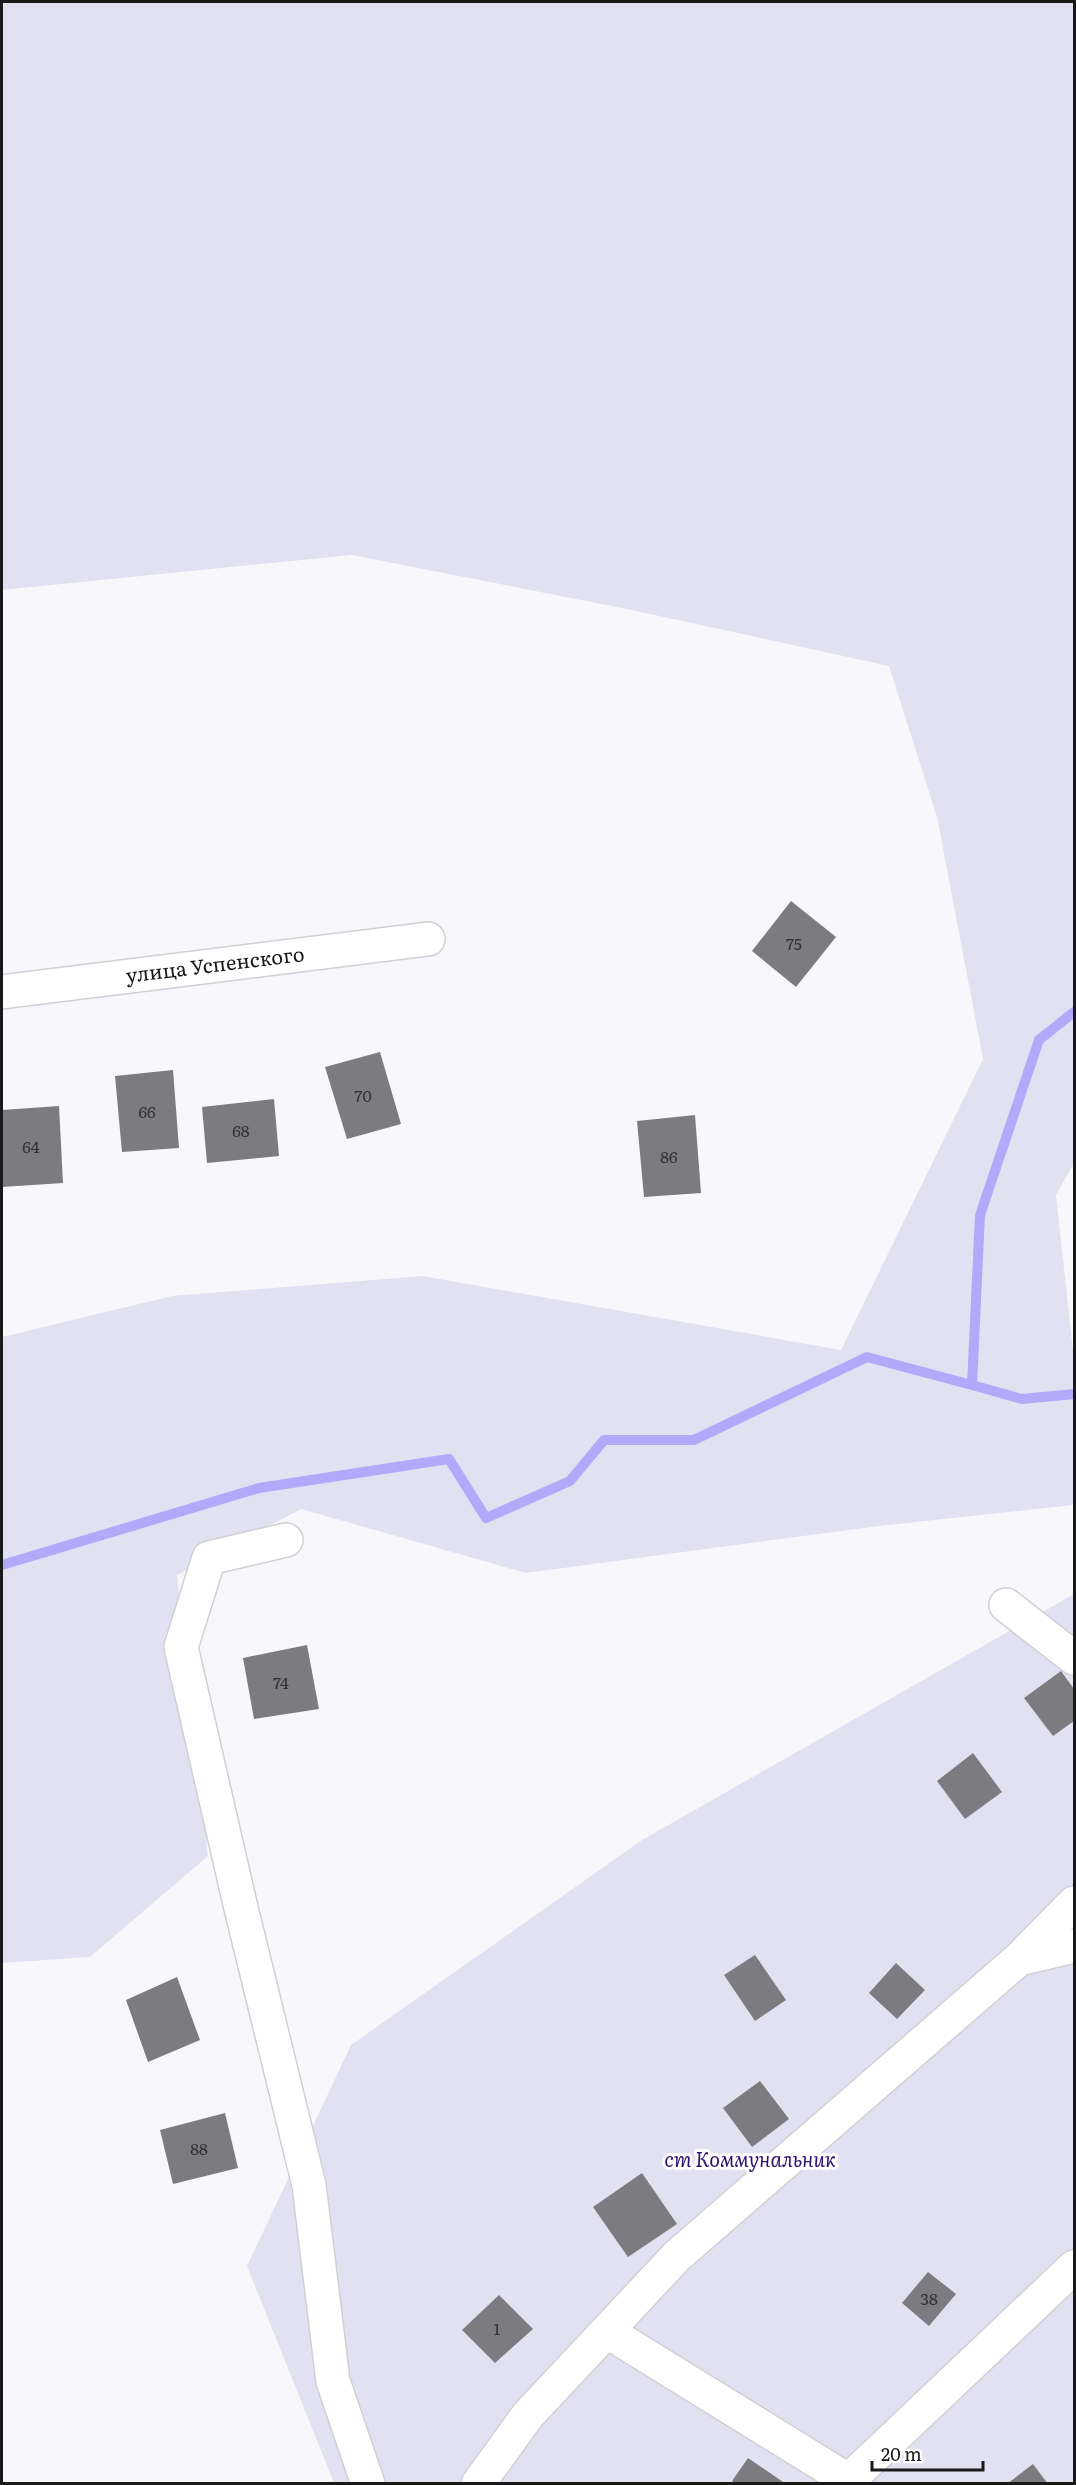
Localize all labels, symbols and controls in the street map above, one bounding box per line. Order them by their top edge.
house number: 75 [786,931,802,955]
street label: улица Успенского [124,937,306,989]
house number: 70 [354,1083,372,1107]
house number: 66 [138,1099,156,1123]
house number: 68 [232,1118,250,1142]
house number: 64 [22,1134,40,1158]
house number: 86 [660,1144,678,1168]
house number: 74 [273,1670,289,1694]
house number: 88 [190,2136,208,2160]
park label: ст Коммунальник [664,2143,836,2173]
house number: 38 [920,2286,938,2310]
house number: 1 [494,2316,501,2340]
scale bar [872,2434,983,2472]
text: 20 m [881,2440,922,2467]

